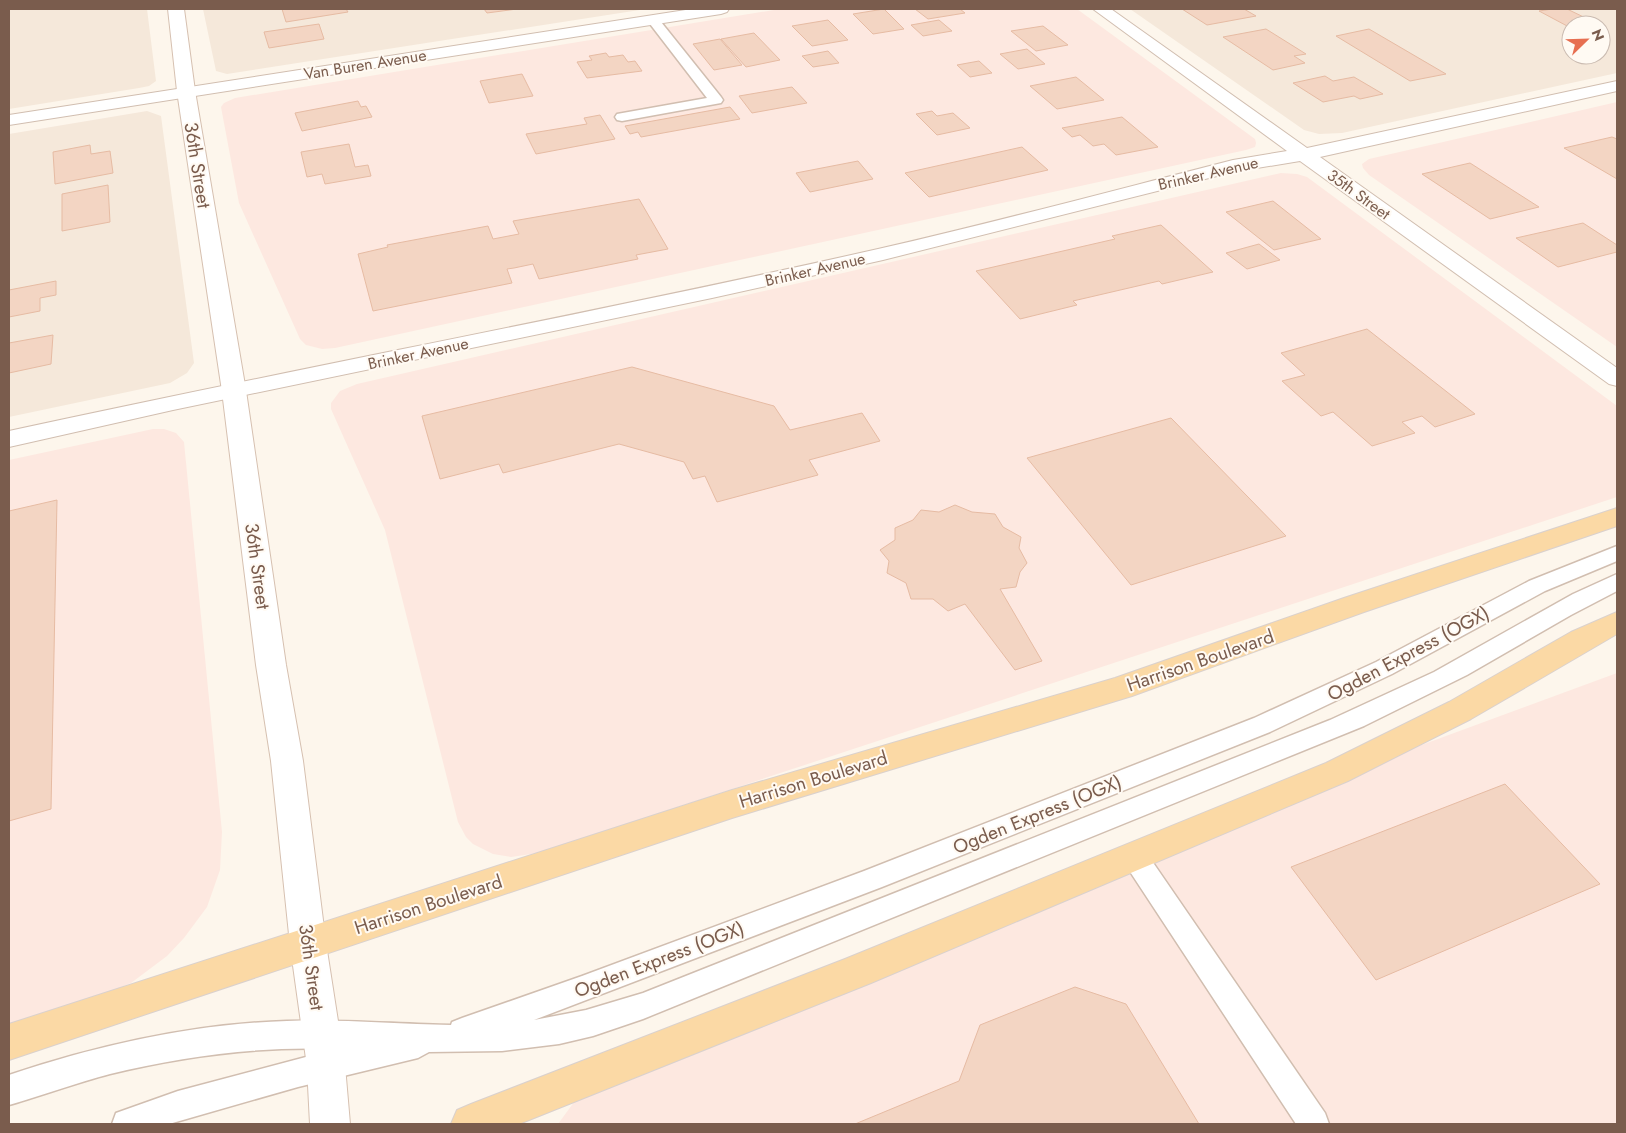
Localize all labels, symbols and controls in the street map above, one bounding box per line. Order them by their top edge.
north arrow [1561,15,1611,65]
text: N [1587,26,1609,44]
street label: Van Buren Avenue [302,43,428,86]
street label: 36th Street [177,120,218,211]
street label: Brinker Avenue [1156,151,1260,196]
street label: 35th Street [1322,164,1395,225]
street label: Brinker Avenue [763,247,867,292]
street label: Brinker Avenue [366,332,470,375]
street label: 36th Street [238,521,277,611]
street label: Ogden Express (OGX) [1322,599,1494,708]
street label: Harrison Boulevard [1123,623,1277,698]
street label: Harrison Boulevard [736,744,891,815]
street label: Ogden Express (OGX) [949,768,1126,861]
street label: Harrison Boulevard [351,868,506,941]
street label: Ogden Express (OGX) [570,915,748,1004]
street label: 36th Street [292,922,331,1012]

